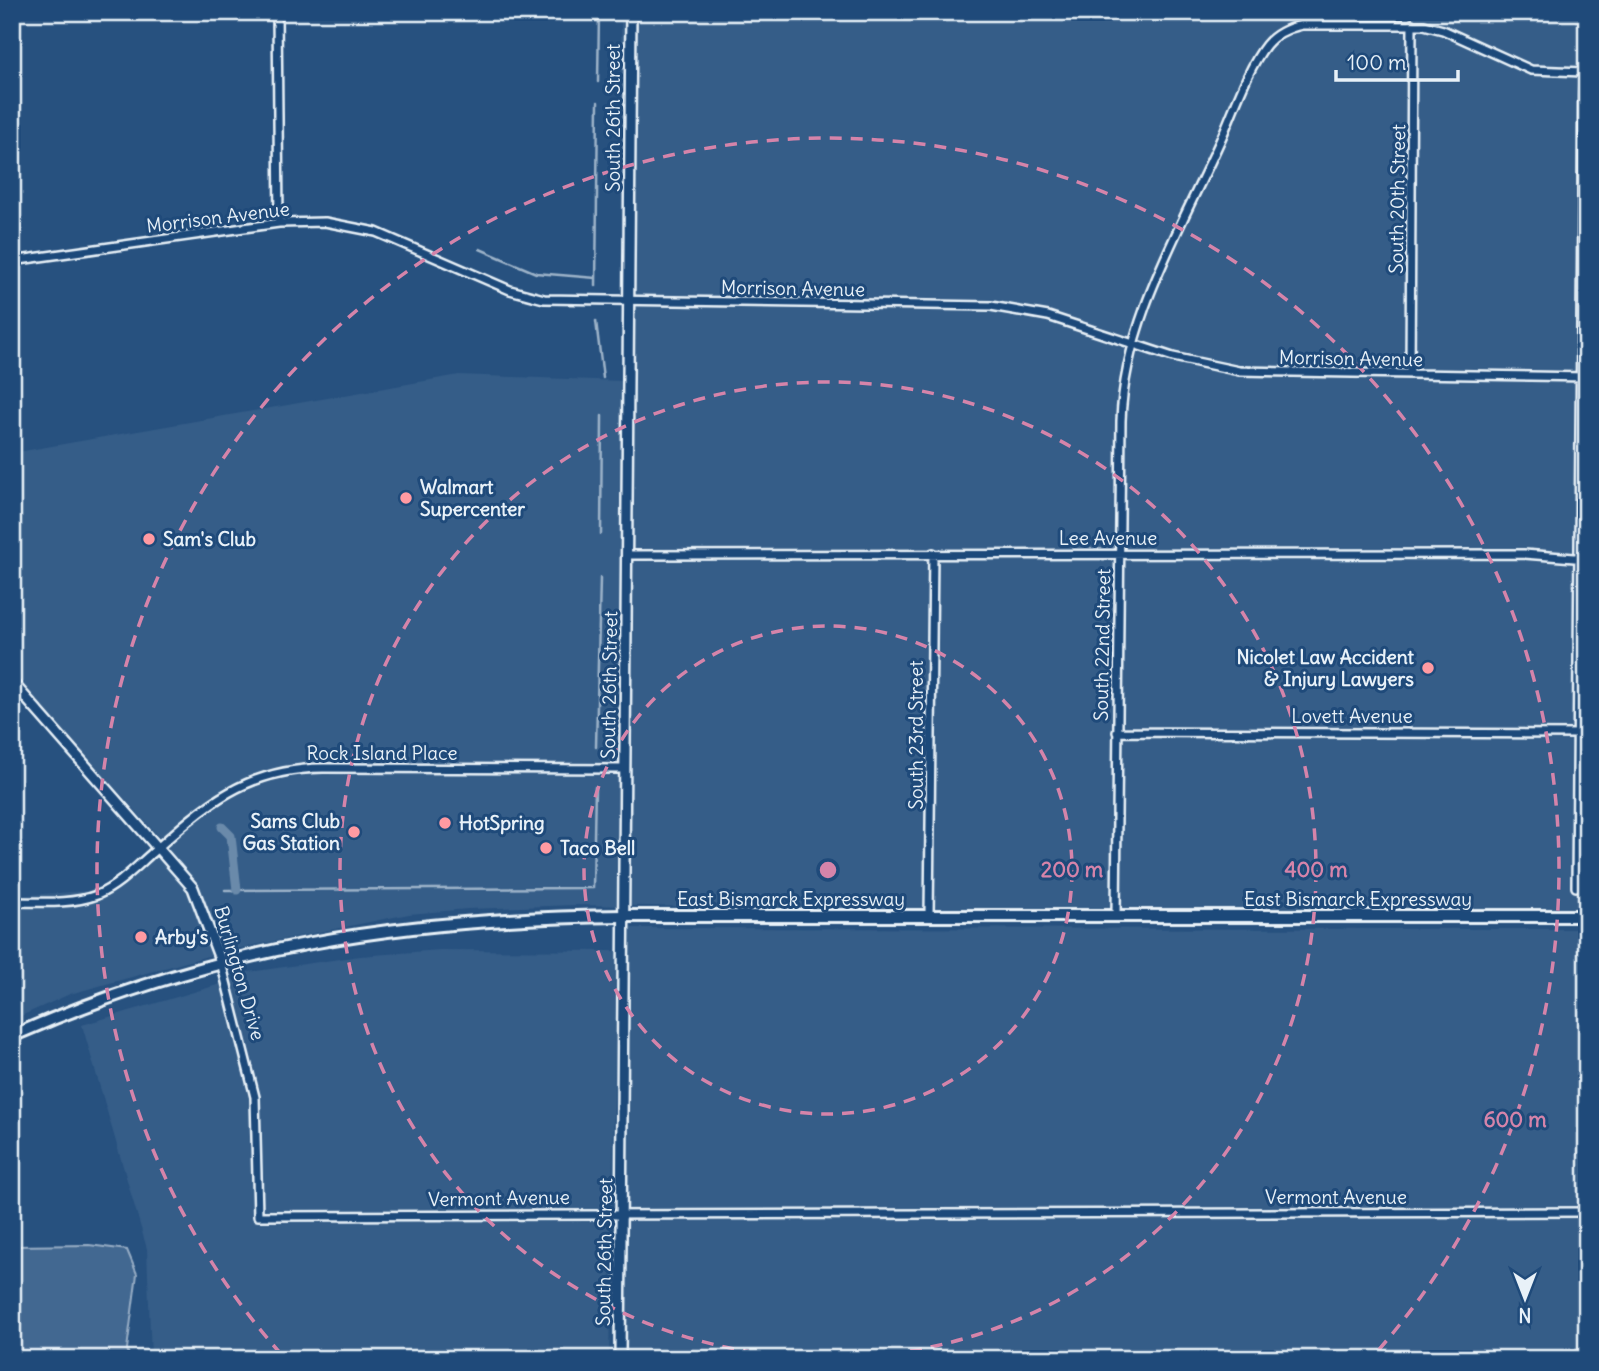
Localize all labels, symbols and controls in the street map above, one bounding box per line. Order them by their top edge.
scale bar [1336,38,1459,82]
street label: South 26th Street [601,44,625,192]
text: 100 m [1347,49,1406,76]
street label: South 20th Street [1384,124,1410,274]
street label: Morrison Avenue [145,196,291,238]
street label: Morrison Avenue [721,275,865,301]
street label: Morrison Avenue [1279,345,1423,371]
place label: Walmart Supercenter [420,475,525,521]
marker: Walmart Supercenter [398,490,414,506]
street label: Lee Avenue [1059,526,1157,550]
place label: Sam's Club [163,527,256,551]
marker: Sam's Club [141,531,157,547]
street label: South 22nd Street [1089,569,1115,721]
street label: South 26th Street [596,611,622,759]
place label: Nicolet Law Accident & Injury Lawyers [1236,645,1415,691]
street label: South 23rd Street [904,660,928,810]
marker: Nicolet Law Accident & Injury Lawyers [1420,660,1436,676]
street label: Lovett Avenue [1291,704,1413,728]
street label: Rock Island Place [306,741,458,765]
place label: Sams Club Gas Station [242,809,340,855]
place label: HotSpring [459,811,545,835]
marker: HotSpring [437,815,453,831]
marker: Sams Club Gas Station [346,824,362,840]
place label: Taco Bell [560,836,635,860]
marker: Taco Bell [538,840,554,856]
text: 200 m [1041,856,1104,883]
text: 400 m [1284,856,1348,883]
centre of rings [816,858,840,882]
street label: East Bismarck Expressway [677,887,905,911]
street label: East Bismarck Expressway [1244,887,1472,911]
street label: Burlington Drive [209,903,271,1043]
place label: Arby's [155,925,209,949]
marker: Arby's [133,929,149,945]
text: 600 m [1483,1106,1547,1133]
street label: South 26th Street [591,1178,617,1326]
street label: Vermont Avenue [428,1185,570,1211]
street label: Vermont Avenue [1265,1185,1407,1209]
north arrow [1490,1262,1560,1332]
text: N [1518,1303,1532,1327]

